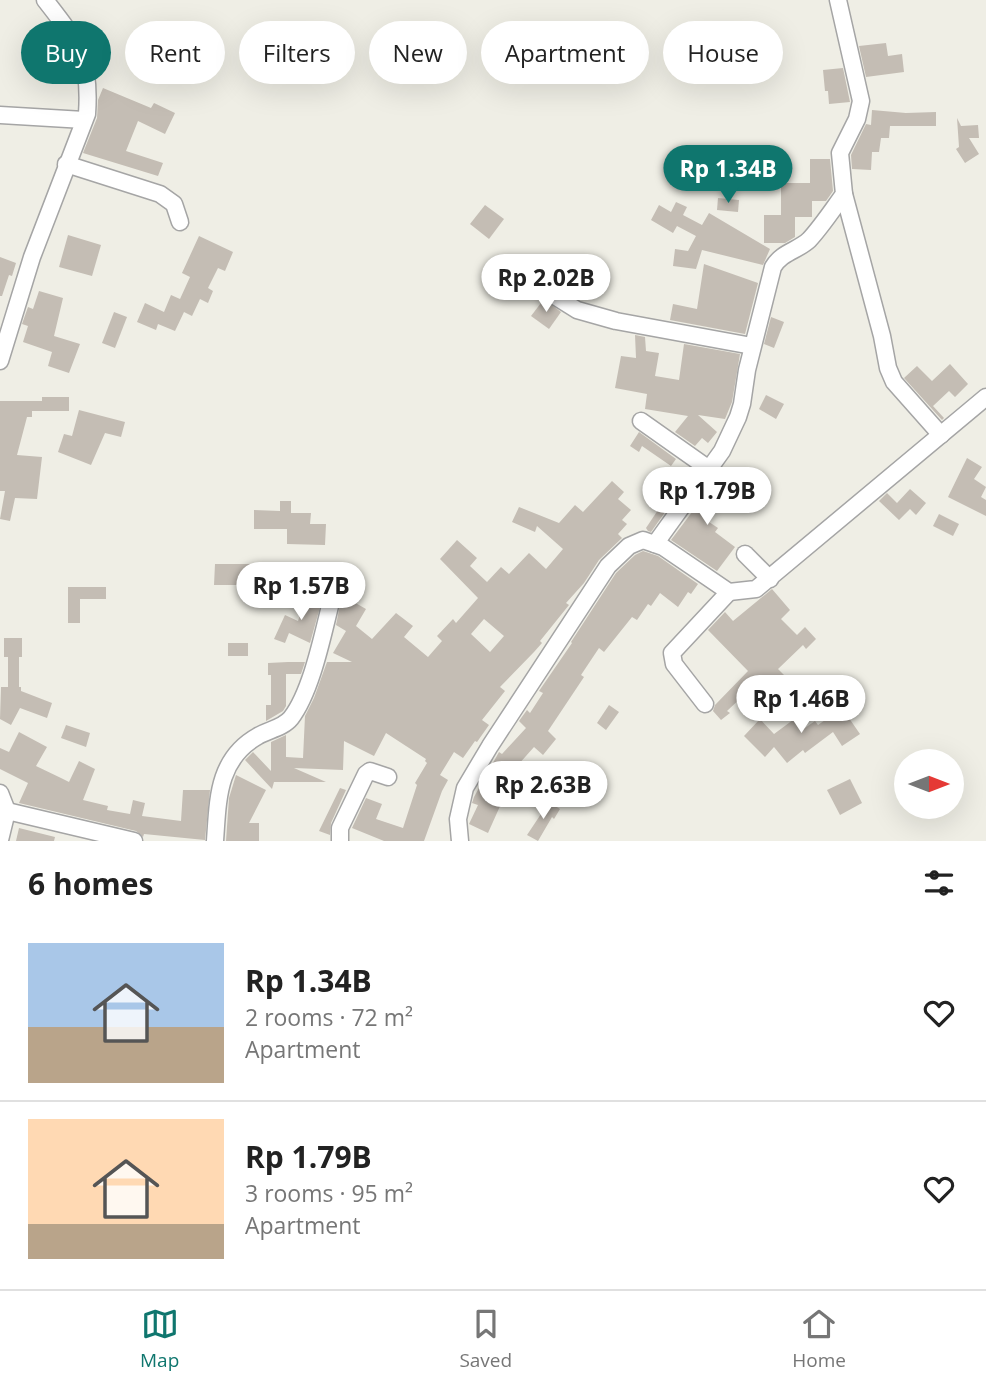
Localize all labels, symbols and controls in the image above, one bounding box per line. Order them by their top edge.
chip: Buy [21,21,111,84]
chip: Rent [125,21,225,84]
chip: Filters [239,21,355,84]
chip: New [369,21,467,84]
chip: Apartment [481,21,649,84]
chip: House [663,21,783,84]
pin: Rp 1.34B [656,146,800,205]
text: Rp 1.34B [679,152,777,184]
pin: Rp 2.02B [474,254,618,314]
text: Rp 2.02B [497,261,595,293]
pin: Rp 1.79B [635,468,779,527]
text: Rp 1.79B [658,474,756,506]
pin: Rp 1.57B [229,562,373,622]
text: Rp 1.57B [252,569,350,601]
pin: Rp 1.46B [729,676,873,735]
text: Rp 1.46B [752,682,850,714]
north arrow [894,749,964,819]
map controls [894,749,964,819]
pin: Rp 2.63B [471,762,615,821]
text: Rp 2.63B [494,768,592,800]
text: 6 homes [28,863,153,904]
icon: filters [920,864,958,902]
text: Rp 1.34B [245,960,372,1001]
icon: home [84,971,168,1055]
icon: heart [920,994,958,1032]
text: 2 rooms · 72 m² [245,1001,413,1033]
text: Apartment [245,1033,361,1065]
text: Rp 1.79B [245,1136,372,1177]
icon: home [84,1147,168,1231]
icon: heart [920,1170,958,1208]
text: 3 rooms · 95 m² [245,1177,413,1209]
text: Apartment [245,1209,361,1241]
tab: Map [140,1305,179,1373]
tab: Saved [459,1305,512,1373]
tab: Home [792,1305,846,1373]

